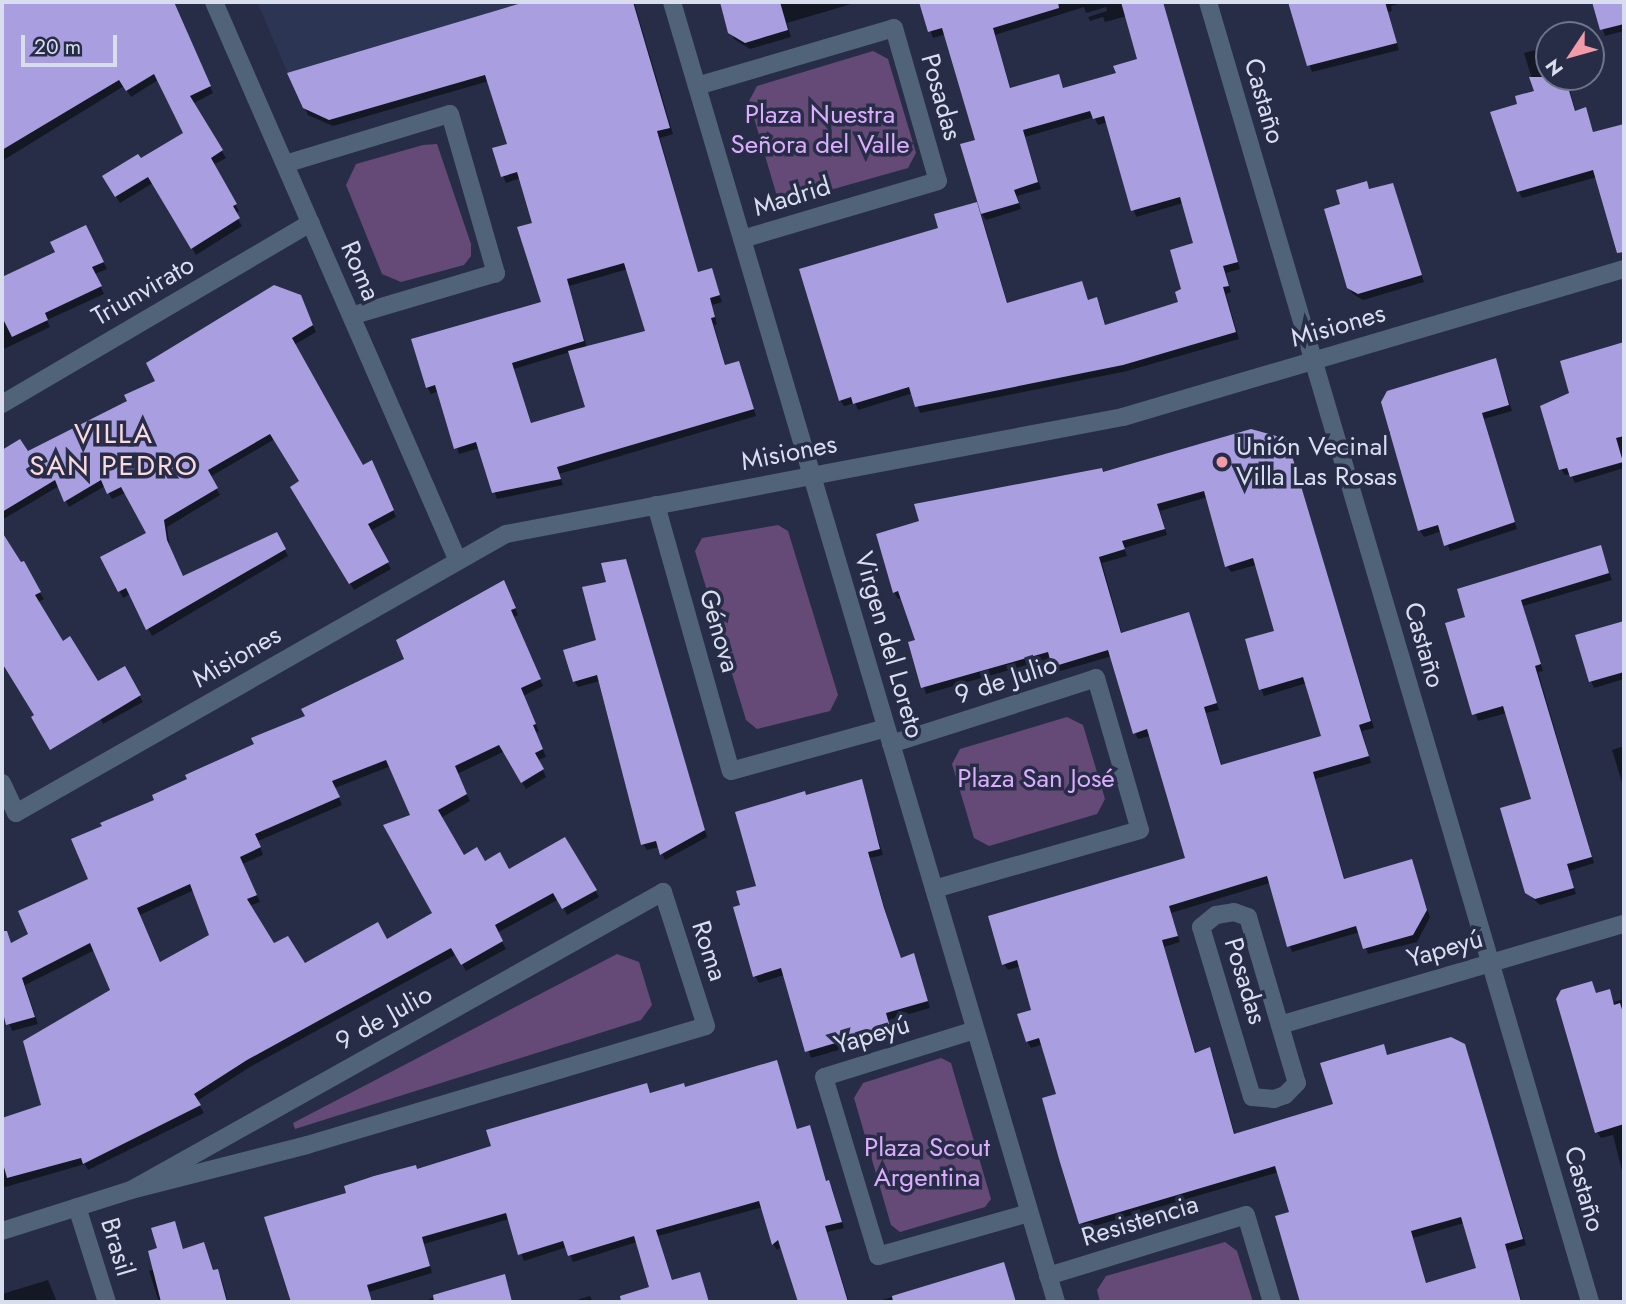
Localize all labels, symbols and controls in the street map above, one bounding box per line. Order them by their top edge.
scale bar [24,21,121,65]
north arrow [1535,21,1605,91]
text: 20 m [34,32,81,62]
street label: Posadas [914,50,968,144]
text: N [1539,53,1570,82]
street label: Castaño [1237,55,1291,147]
park label: Plaza Nuestra Señora del Valle [730,99,910,160]
street label: Madrid [750,171,834,223]
street label: Roma [334,237,386,305]
street label: Triunvirato [86,249,200,333]
street label: Misiones [1287,298,1389,354]
district label: VILLA SAN PEDRO [30,417,198,483]
street label: Misiones [739,428,839,478]
place label: Unión Vecinal Villa Las Rosas [1236,431,1397,492]
marker: Unión Vecinal Villa Las Rosas [1214,454,1230,470]
street label: Virgen del Loreto [847,548,931,742]
street label: Génova [692,586,746,676]
street label: Castaño [1397,599,1451,691]
street label: Misiones [187,619,287,695]
street label: 9 de Julio [951,649,1061,711]
park label: Plaza San José [957,763,1115,795]
street label: Roma [685,917,733,985]
street label: Yapeyú [1403,923,1487,975]
street label: Posadas [1217,934,1273,1028]
street label: 9 de Julio [330,979,438,1057]
street label: Yapeyú [830,1009,914,1061]
park label: Plaza Scout Argentina [864,1132,990,1194]
street label: Castaño [1557,1143,1611,1235]
street label: Resistencia [1078,1188,1202,1254]
street label: Brasil [93,1214,141,1280]

